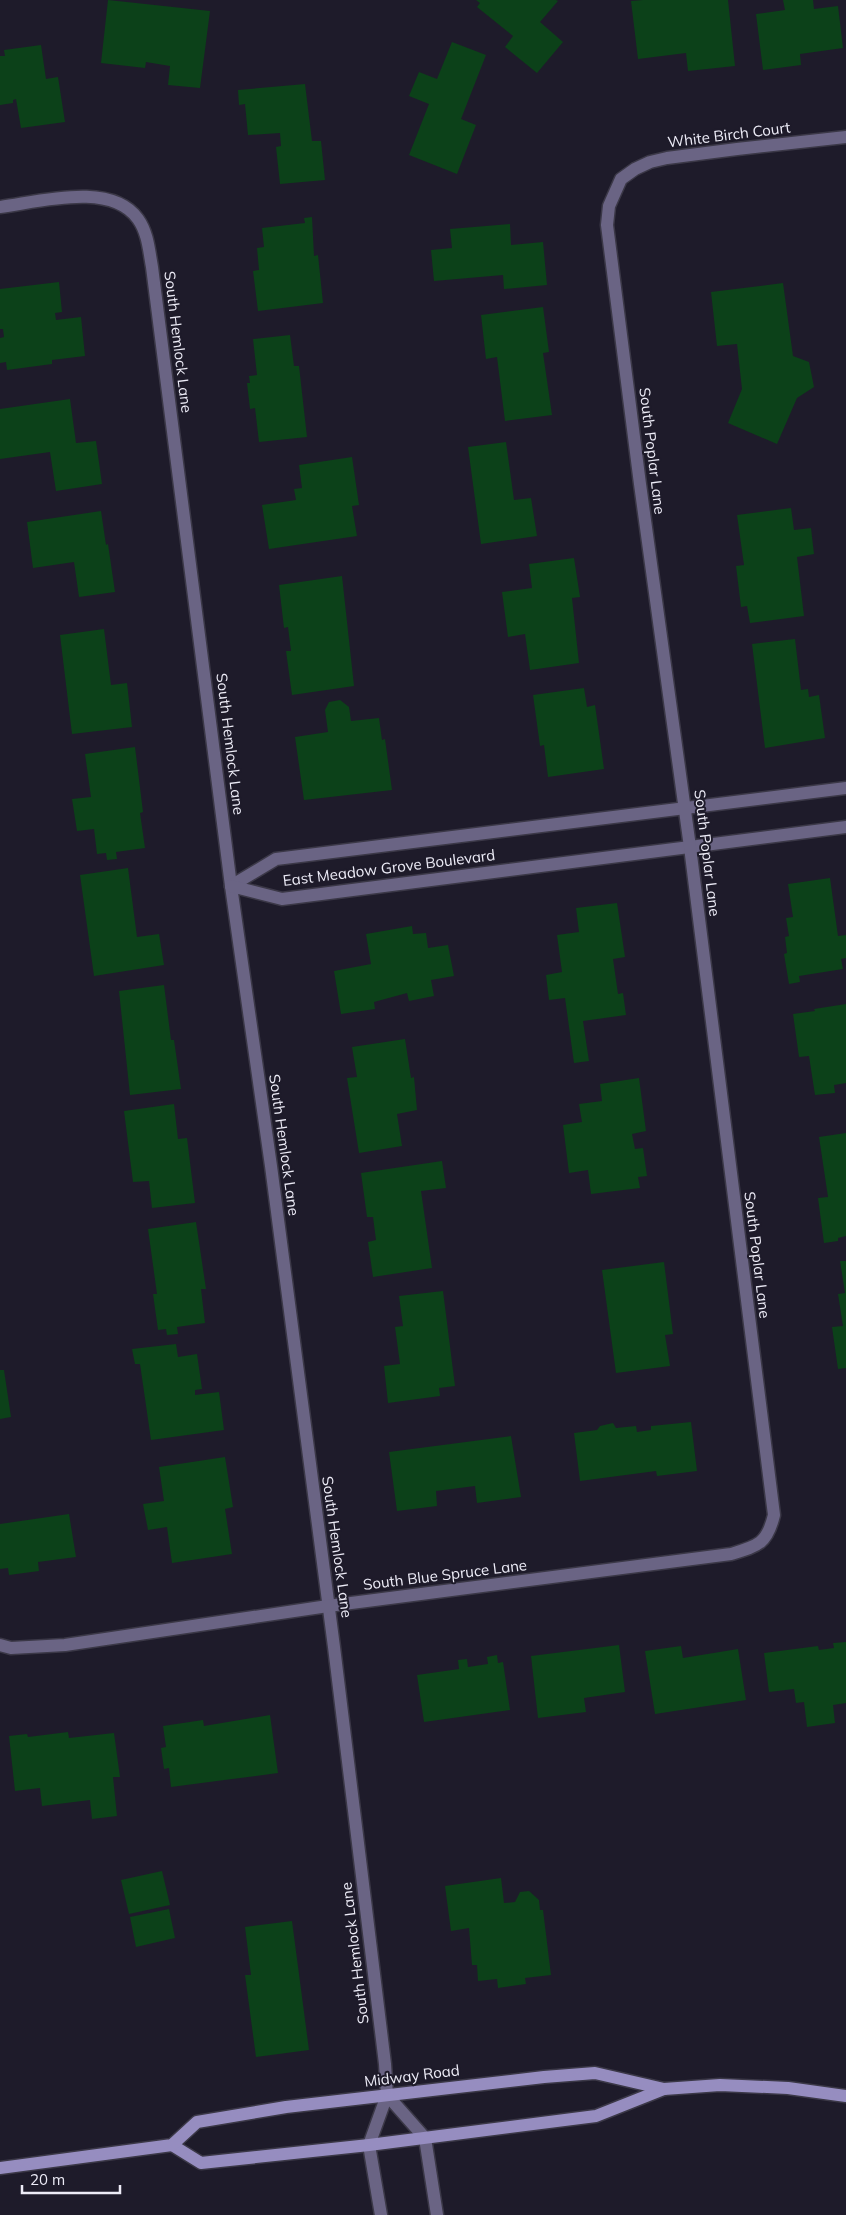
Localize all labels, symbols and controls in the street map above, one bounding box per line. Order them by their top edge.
street label: White Birch Court [666,118,791,151]
street label: South Hemlock Lane [160,270,197,414]
street label: South Poplar Lane [635,386,670,515]
street label: South Hemlock Lane [212,672,249,816]
street label: South Poplar Lane [690,788,725,917]
street label: East Meadow Grove Boulevard [282,845,496,890]
street label: South Hemlock Lane [265,1073,304,1217]
street label: South Poplar Lane [740,1190,775,1319]
street label: South Hemlock Lane [318,1475,357,1619]
street label: South Blue Spruce Lane [362,1555,528,1594]
street label: South Hemlock Lane [336,1881,373,2025]
street label: Midway Road [363,2060,461,2091]
scale bar [22,2162,120,2194]
text: 20 m [30,2170,65,2189]

